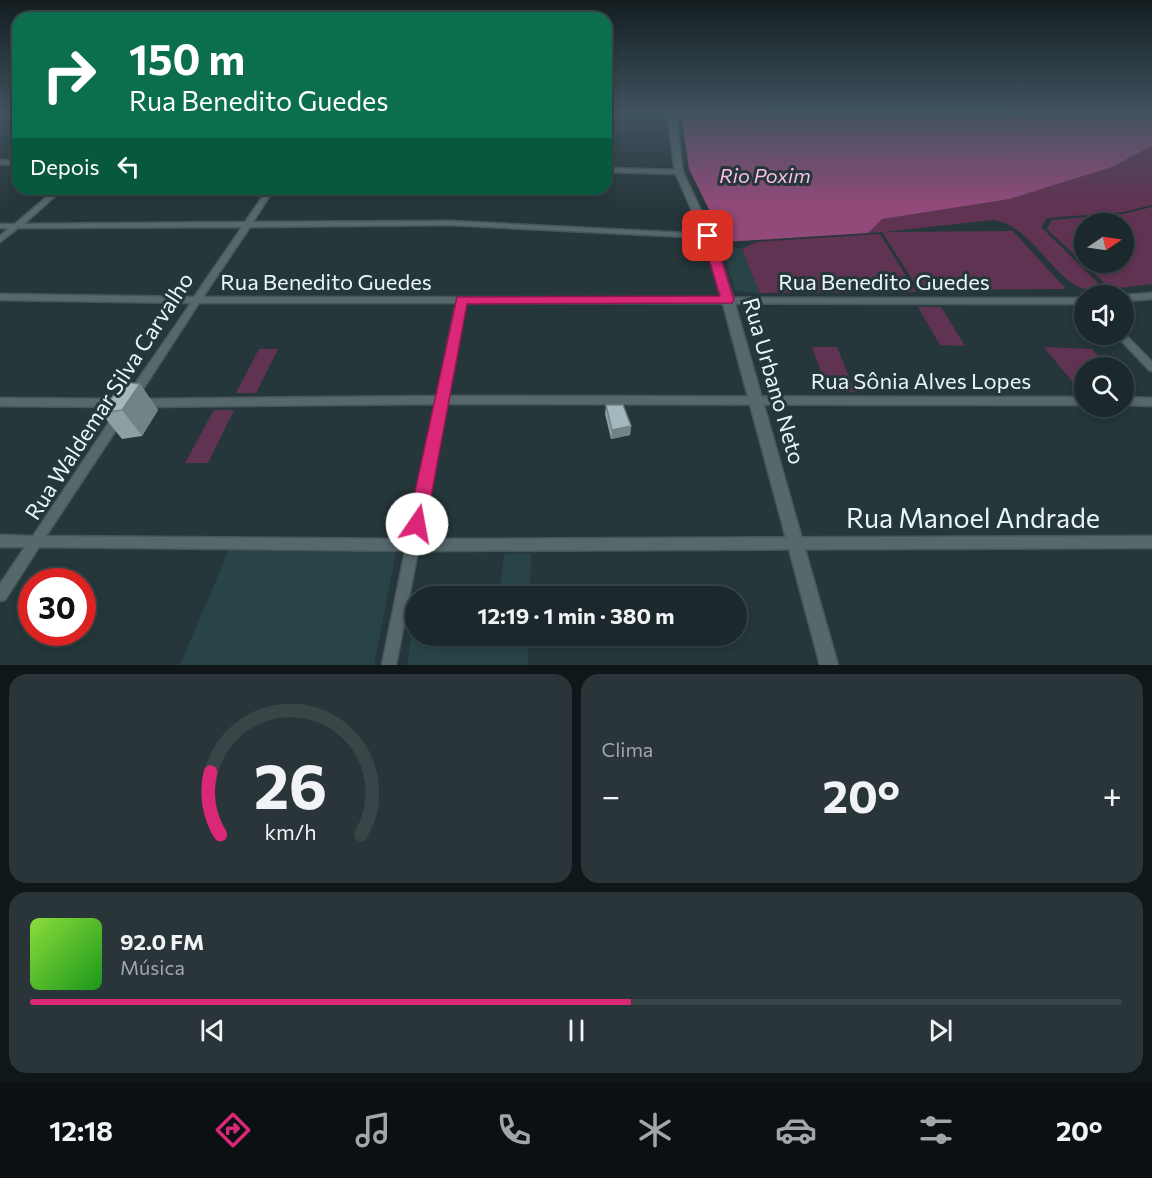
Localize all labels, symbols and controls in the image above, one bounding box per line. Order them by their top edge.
text: 150 m [129,32,245,84]
icon: right [30,36,108,114]
text: Rua Benedito Guedes [129,84,389,117]
icon: left [112,150,145,183]
text: Depois [30,153,100,180]
water label: Rio Poxim [719,163,811,187]
pin [682,210,733,261]
north arrow [1074,213,1134,273]
map controls [1074,213,1134,417]
icon: arrive [691,219,724,252]
street label: Rua Waldemar Silva Carvalho [18,267,199,524]
street label: Rua Benedito Guedes [220,268,432,295]
street label: Rua Benedito Guedes [778,268,990,295]
button: sound [1074,285,1134,345]
street label: Rua Urbano Neto [738,294,811,467]
button: search [1074,357,1134,417]
street label: Rua Sônia Alves Lopes [811,367,1031,394]
position arrow [385,492,449,556]
street label: Rua Manoel Andrade [846,501,1100,534]
speed limit sign: 30 [18,568,96,646]
text: 12:19 · 1 min · 380 m [478,602,674,629]
text: Clima [602,737,653,761]
text: 26 [253,746,327,822]
text: 20° [823,767,900,822]
text: − [602,774,620,815]
text: + [1103,774,1122,815]
text: km/h [264,819,316,845]
text: 92.0 FM [120,928,204,955]
text: Música [120,955,185,979]
icon: previous [196,1014,229,1047]
icon: pause [560,1014,593,1047]
icon: next [924,1014,957,1047]
icon: directions [212,1109,254,1151]
icon: music [352,1109,394,1151]
icon: phone [493,1109,535,1151]
icon: climate [634,1109,676,1151]
icon: car [775,1109,817,1151]
icon: filters [915,1109,957,1151]
text: 12:18 [49,1114,113,1147]
text: 20° [1056,1114,1103,1147]

